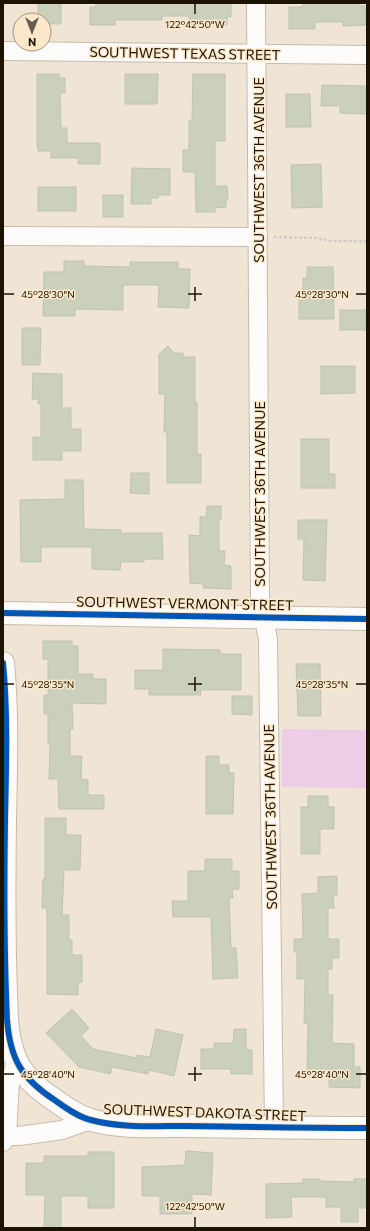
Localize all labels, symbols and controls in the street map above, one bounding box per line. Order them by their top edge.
north arrow [12,12,52,52]
text: 122°42'50"W [165,18,225,30]
text: N [28,36,36,49]
street label: SOUTHWEST TEXAS STREET [89,43,281,63]
street label: SOUTHWEST 36TH AVENUE [250,77,267,263]
text: 45°28'30"N [21,288,75,300]
text: 45°28'30"N [295,288,349,300]
street label: SOUTHWEST 36TH AVENUE [251,401,268,587]
street label: SOUTHWEST VERMONT STREET [76,593,294,613]
text: 45°28'35"N [22,678,74,690]
text: 45°28'35"N [296,678,348,690]
street label: SOUTHWEST 36TH AVENUE [260,724,280,910]
text: 45°28'40"N [21,1068,75,1080]
text: 45°28'40"N [295,1068,349,1080]
street label: SOUTHWEST DAKOTA STREET [103,1100,307,1124]
text: 122°42'50"W [165,1200,225,1212]

